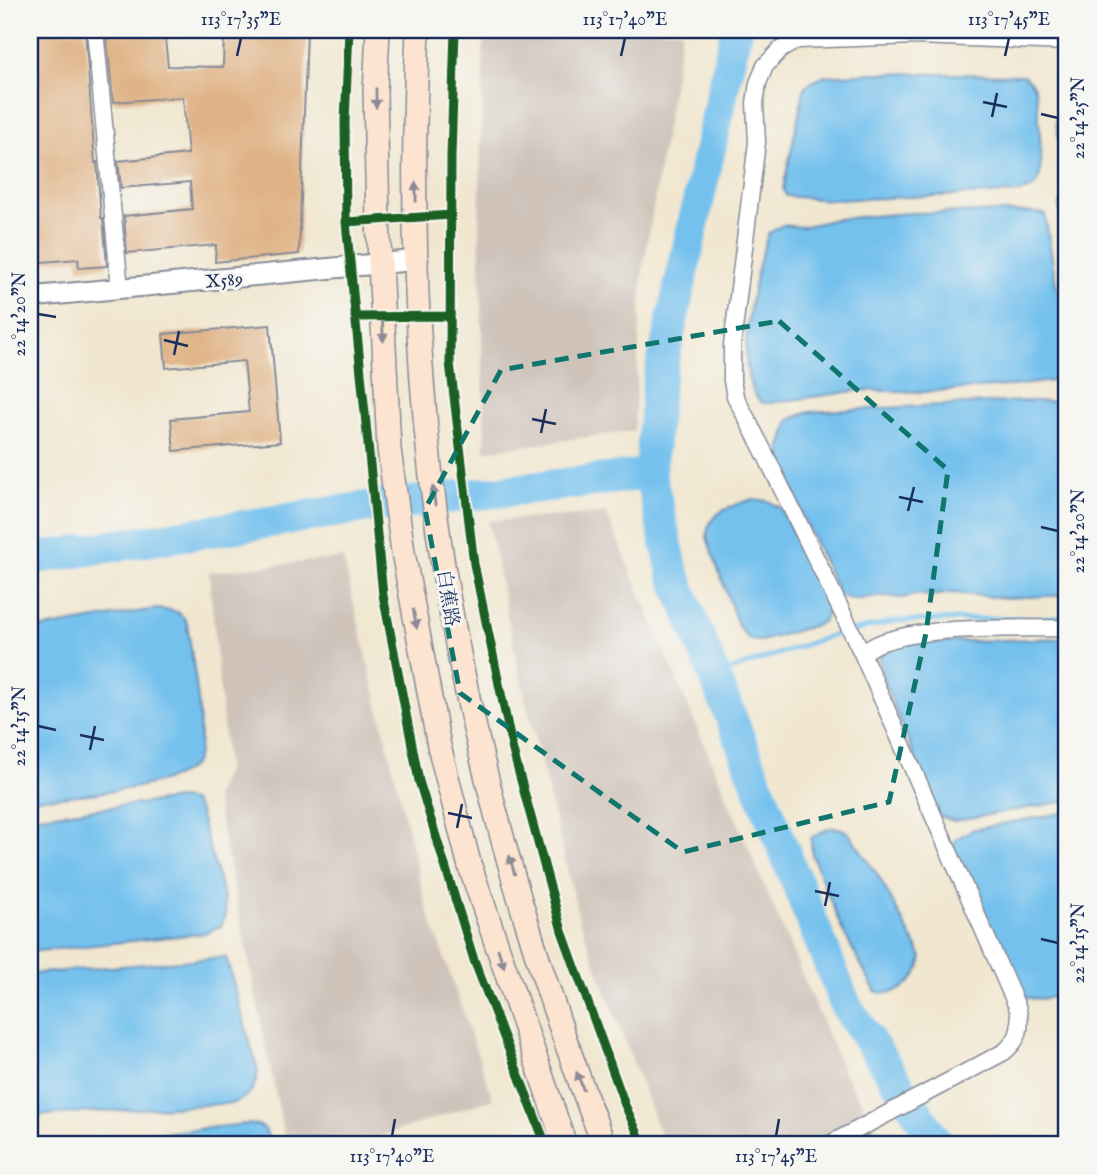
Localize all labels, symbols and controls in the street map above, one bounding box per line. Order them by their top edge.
text: 113°17'35"E [201,9,281,32]
text: 113°17'40"E [582,9,668,32]
text: 113°17'45"E [968,9,1050,32]
text: 22°14'25"N [1068,76,1091,159]
one-way arrow [370,87,382,109]
one-way arrow [410,181,422,203]
street label: X589 [204,267,244,295]
text: 22°14'20"N [9,271,32,356]
one-way arrow [378,321,389,343]
one-way arrow [429,484,440,506]
text: 22°14'20"N [1068,488,1091,573]
street label: 白蕉路 [431,568,463,628]
one-way arrow [410,608,421,630]
text: 22°14'15"N [9,685,32,766]
one-way arrow [506,854,516,875]
text: 22°14'15"N [1068,902,1091,983]
one-way arrow [496,947,507,968]
one-way arrow [574,1071,585,1092]
text: 113°17'40"E [349,1146,435,1169]
text: 113°17'45"E [735,1146,817,1169]

